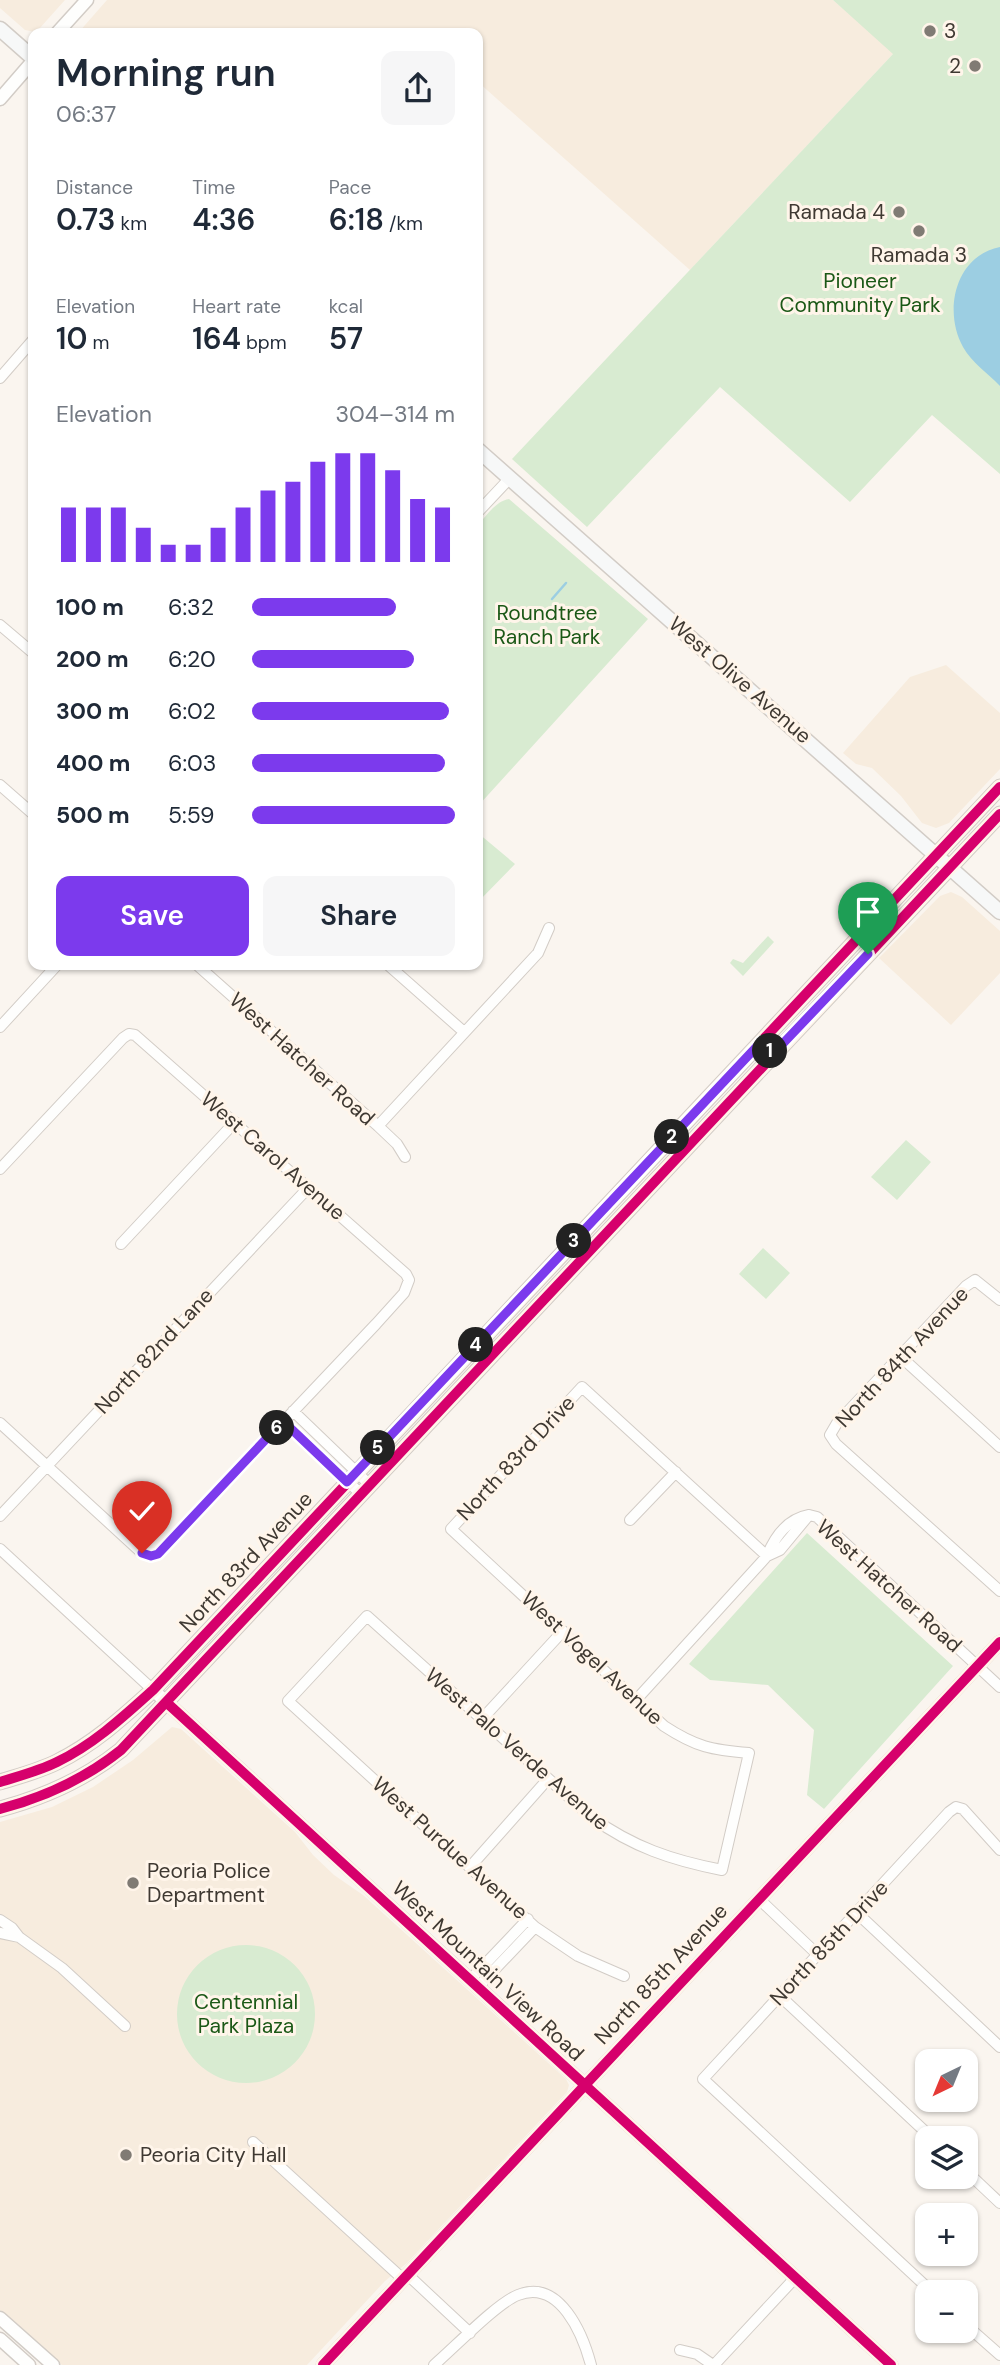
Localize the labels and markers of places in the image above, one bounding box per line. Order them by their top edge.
place label: 3 [944,17,956,45]
marker: 3 [922,23,938,39]
place label: 2 [949,52,961,80]
marker: 2 [967,58,983,74]
place label: Ramada 4 [788,198,885,226]
marker: Ramada 4 [891,204,907,220]
marker: Ramada 3 [911,223,927,239]
place label: Ramada 3 [871,241,967,269]
pin [838,882,898,954]
pin: 1 [752,1034,788,1068]
pin: 2 [654,1120,690,1154]
pin: 3 [556,1224,592,1258]
pin: 4 [458,1328,494,1362]
pin: 6 [260,1410,294,1446]
pin: 5 [360,1430,396,1466]
pin [112,1481,172,1553]
place label: Peoria Police Department [147,1857,271,1909]
marker: Peoria Police Department [125,1875,141,1891]
place label: Peoria City Hall [140,2141,286,2169]
marker: Peoria City Hall [118,2147,134,2163]

